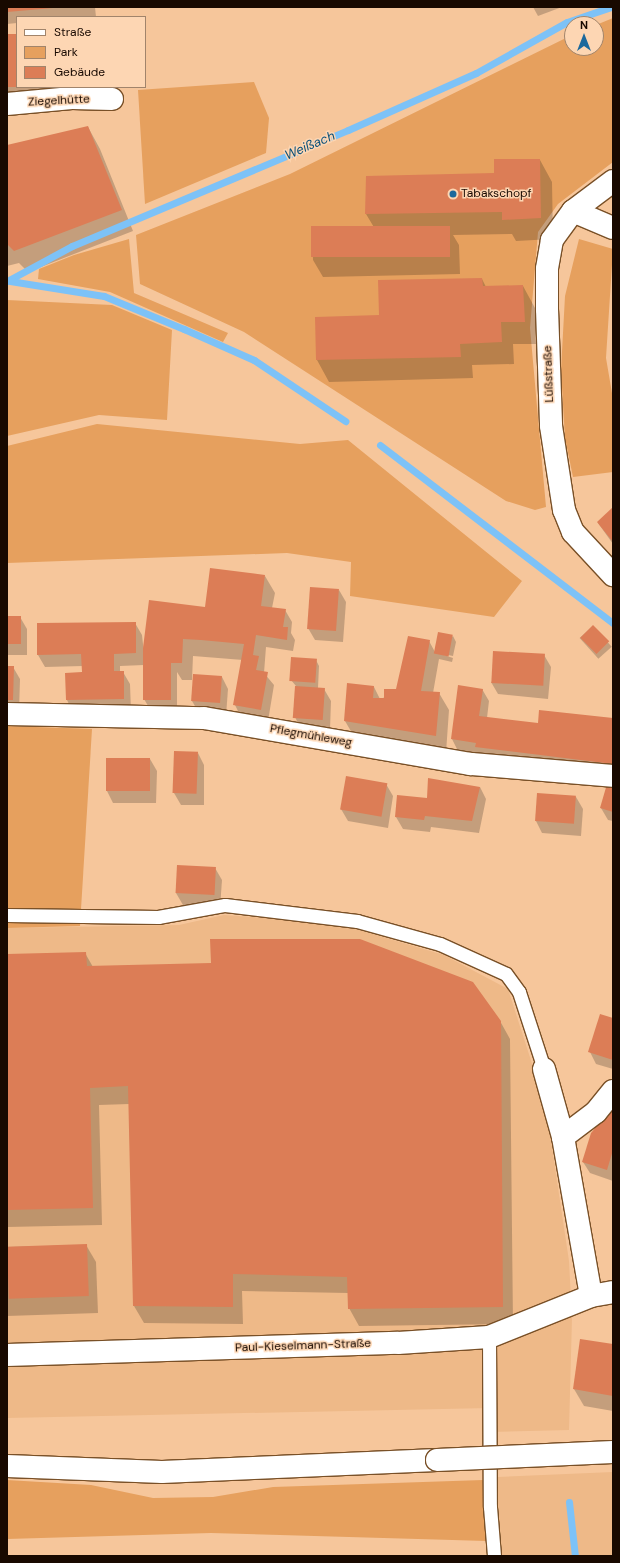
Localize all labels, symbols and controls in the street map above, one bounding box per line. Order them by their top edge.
legend [16,16,146,88]
north arrow [564,16,604,56]
text: N [580,18,588,32]
text: Straße [54,24,91,40]
text: Park [54,44,78,60]
text: Gebäude [54,64,105,80]
street label: Ziegelhütte [28,92,90,110]
water label: Weißach [282,128,338,164]
place label: Tabakschopf [461,187,532,201]
marker: Tabakschopf [448,189,458,199]
street label: Lüßstraße [541,345,557,403]
street label: Pflegmühleweg [269,722,353,750]
street label: Paul-Kieselmann-Straße [235,1336,371,1356]

